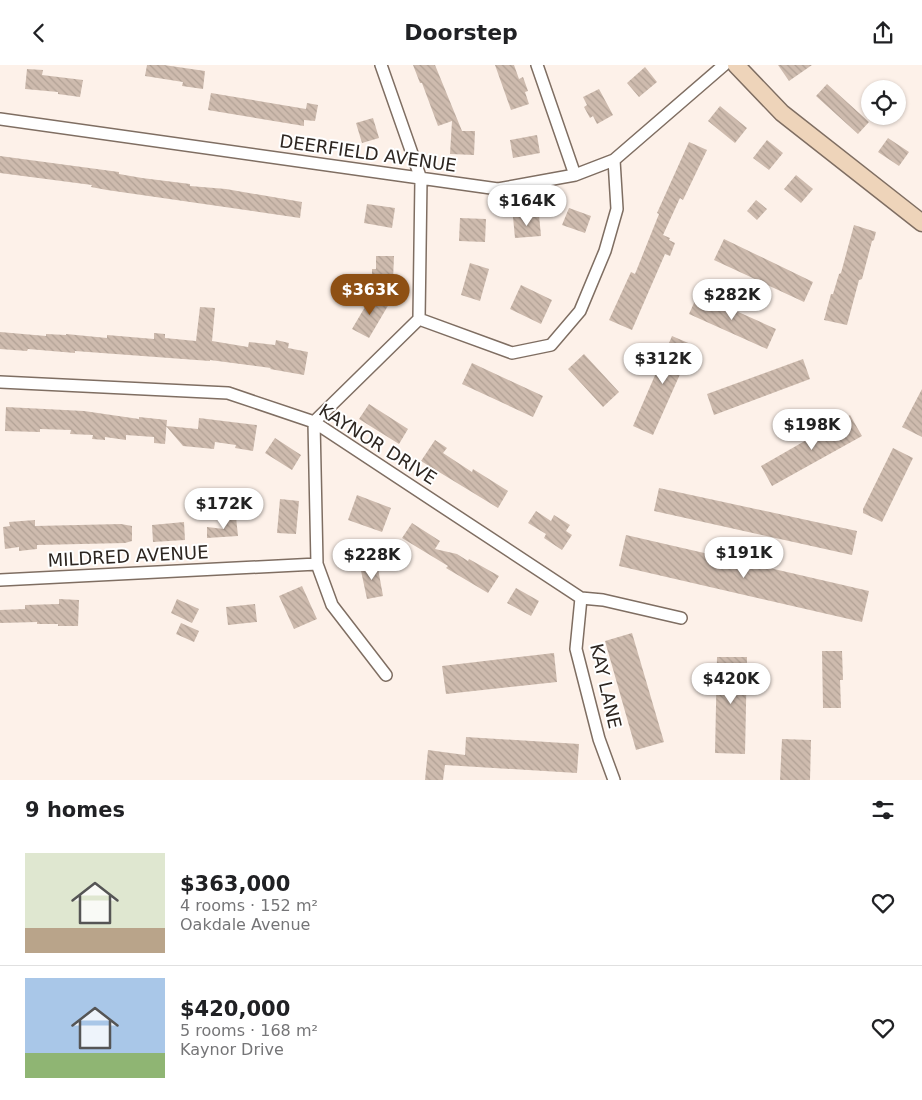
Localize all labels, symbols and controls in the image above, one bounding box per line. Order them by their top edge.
icon: back [25,19,53,47]
icon: share [869,19,897,47]
text: Doorstep [404,20,518,45]
map controls [861,80,906,125]
button: locate [861,80,906,125]
street label: DEERFIELD AVENUE [278,130,458,176]
pin: $164K [492,185,562,227]
text: $164K [499,191,555,210]
pin: $363K [335,273,405,316]
pin: $282K [697,279,767,321]
text: $363K [342,280,398,299]
text: $282K [704,285,760,304]
pin: $312K [628,343,698,385]
text: $312K [635,349,691,368]
street label: KAYNOR DRIVE [315,399,441,489]
pin: $198K [777,409,847,451]
text: $198K [784,415,840,434]
pin: $172K [189,487,259,530]
text: $172K [196,494,252,513]
pin: $191K [709,537,779,579]
pin: $228K [337,539,407,581]
street label: MILDRED AVENUE [47,541,209,571]
text: $191K [716,543,772,562]
text: $228K [344,545,400,564]
street label: KAY LANE [586,641,626,731]
pin: $420K [696,663,766,705]
text: $420K [703,669,759,688]
icon: filters [869,796,897,824]
text: 9 homes [25,798,125,822]
text: $363,000 [180,872,290,896]
icon: home [65,873,125,933]
icon: heart [869,889,897,917]
text: 4 rooms · 152 m² [180,896,318,915]
text: Oakdale Avenue [180,915,310,934]
text: $420,000 [180,997,290,1021]
icon: home [65,998,125,1058]
icon: heart [869,1014,897,1042]
text: 5 rooms · 168 m² [180,1021,318,1040]
text: Kaynor Drive [180,1040,284,1059]

